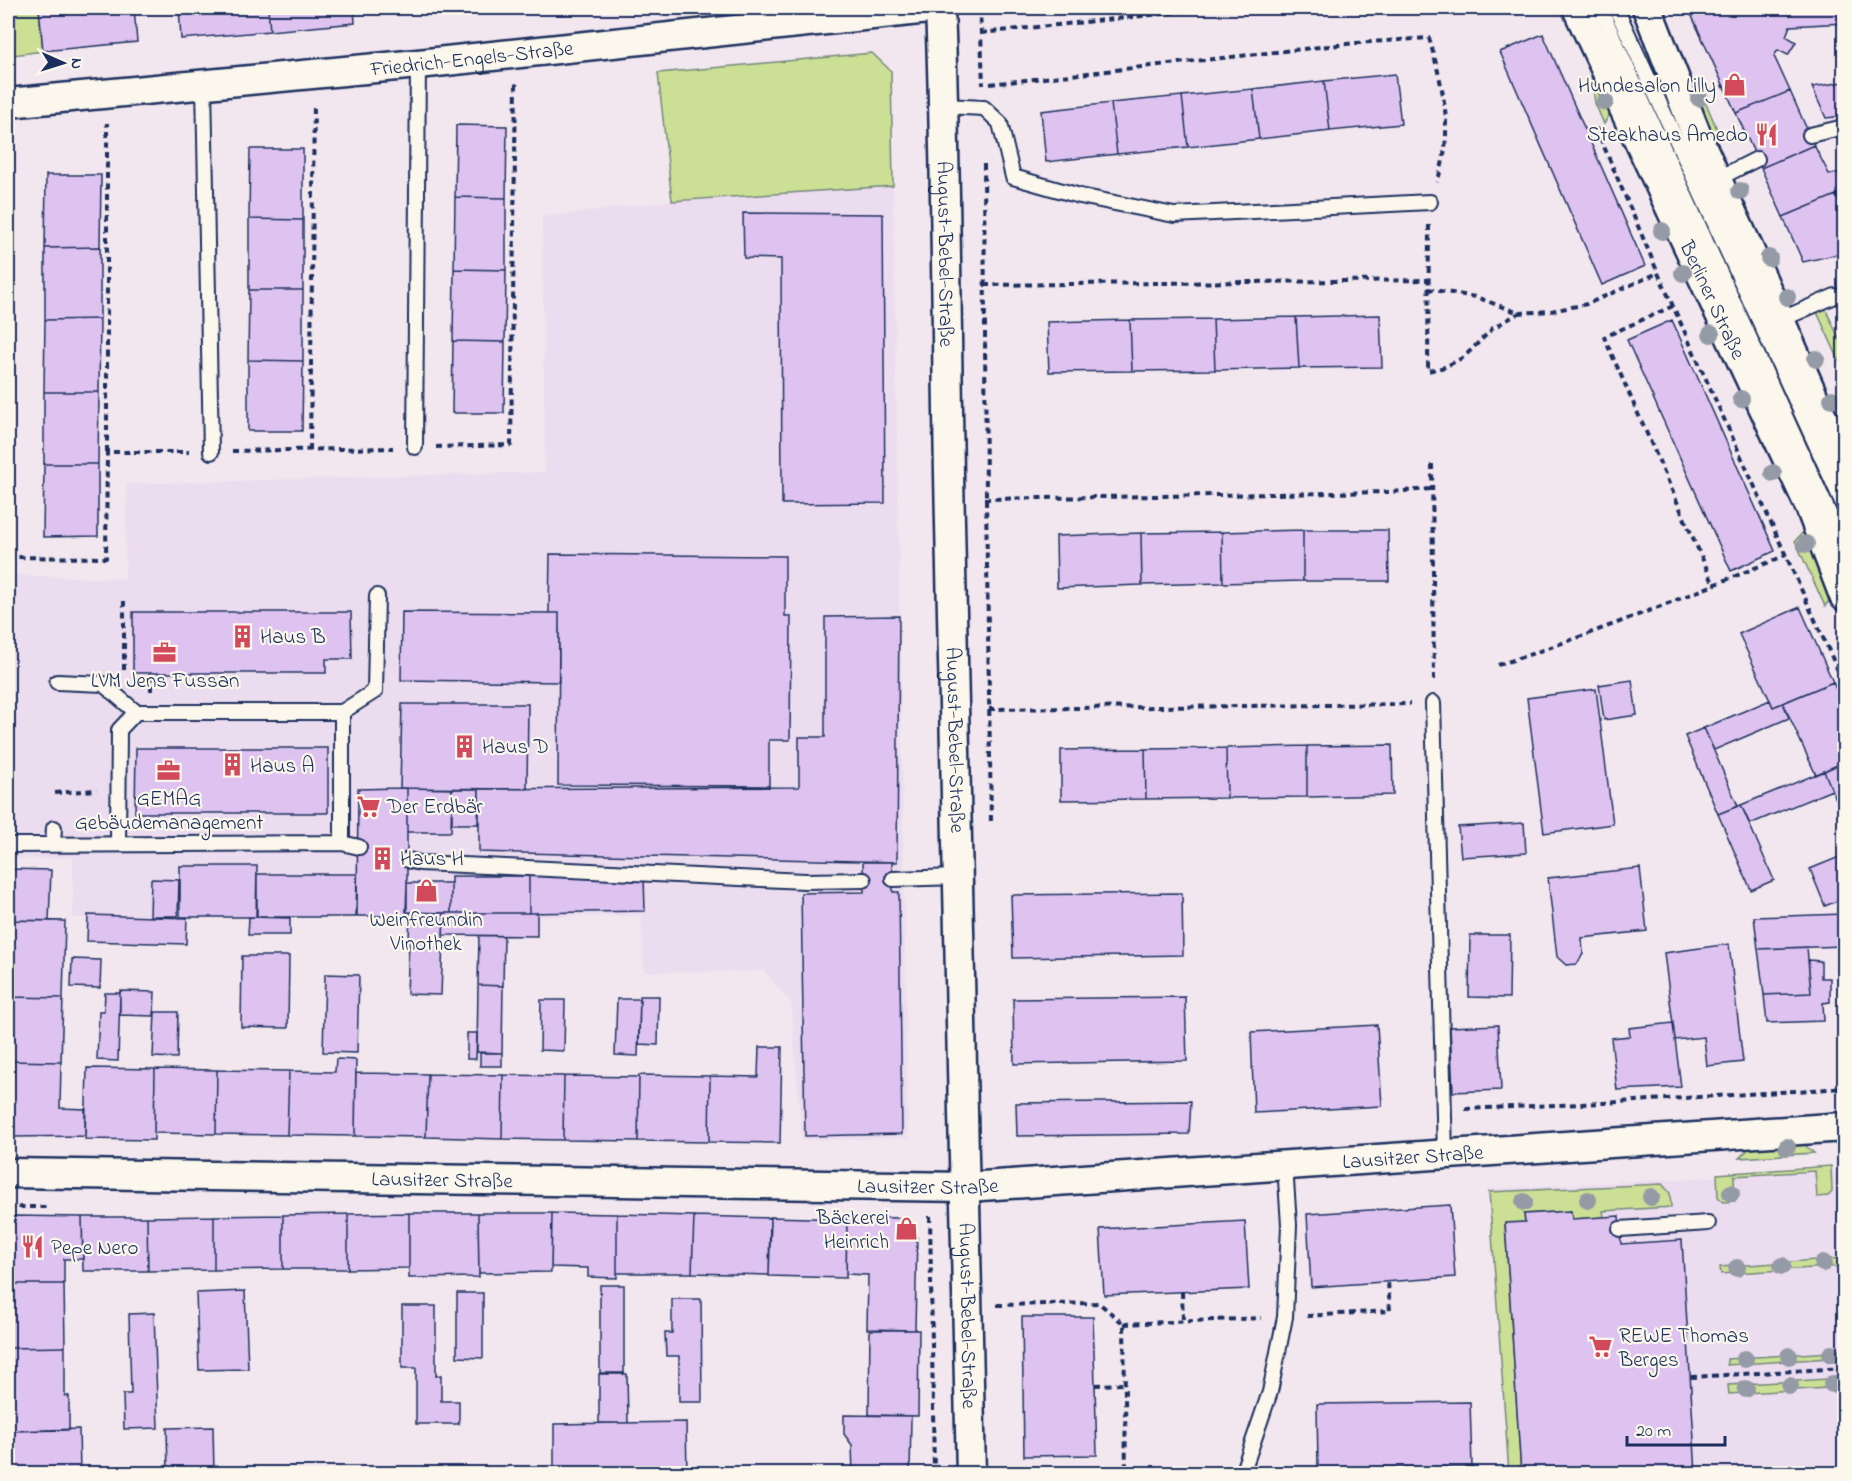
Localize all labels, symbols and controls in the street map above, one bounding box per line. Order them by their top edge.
north arrow [33,33,93,93]
street label: Friedrich-Engels-Straße [368,34,576,86]
text: N [64,58,88,70]
place label: Hundesalon Lilly [1578,72,1716,104]
shop icon: Hundesalon Lilly [1721,72,1747,98]
place label: Steakhaus Amedo [1587,121,1748,151]
restaurant icon: Steakhaus Amedo [1753,121,1779,147]
street label: August-Bebel-Straße [926,161,960,348]
street label: Berliner Straße [1670,235,1752,365]
building icon: Haus B [229,623,255,649]
place label: Haus B [260,623,326,653]
office icon: LVM Jens Fussan [152,639,178,665]
street label: August-Bebel-Straße [935,646,971,834]
place label: LVM Jens Fussan [91,667,239,697]
building icon: Haus D [451,733,477,759]
place label: Haus D [482,733,549,763]
building icon: Haus A [219,752,245,778]
place label: Haus A [250,752,314,782]
office icon: GEMAG Gebäudemanagement [156,757,182,783]
place label: GEMAG Gebäudemanagement [75,785,263,841]
supermarket icon: Der Erdbär [356,793,382,819]
place label: Der Erdbär [386,793,483,823]
building icon: Haus H [369,845,395,871]
place label: Haus H [400,845,464,875]
shop icon: Weinfreundin Vinothek [413,878,439,904]
place label: Weinfreundin Vinothek [369,906,483,960]
street label: Lausitzer Straße [1341,1139,1485,1178]
street label: Lausitzer Straße [371,1165,513,1197]
street label: Lausitzer Straße [857,1172,1000,1204]
place label: Bäckerei Heinrich [816,1204,889,1258]
shop icon: Bäckerei Heinrich [894,1216,920,1242]
street label: August-Bebel-Straße [948,1222,983,1410]
restaurant icon: Pepe Nero [20,1234,46,1260]
place label: Pepe Nero [51,1234,138,1264]
place label: REWE Thomas Berges [1618,1322,1749,1378]
supermarket icon: REWE Thomas Berges [1588,1334,1614,1360]
scale bar [1627,1409,1724,1447]
text: 20 m [1636,1419,1671,1445]

